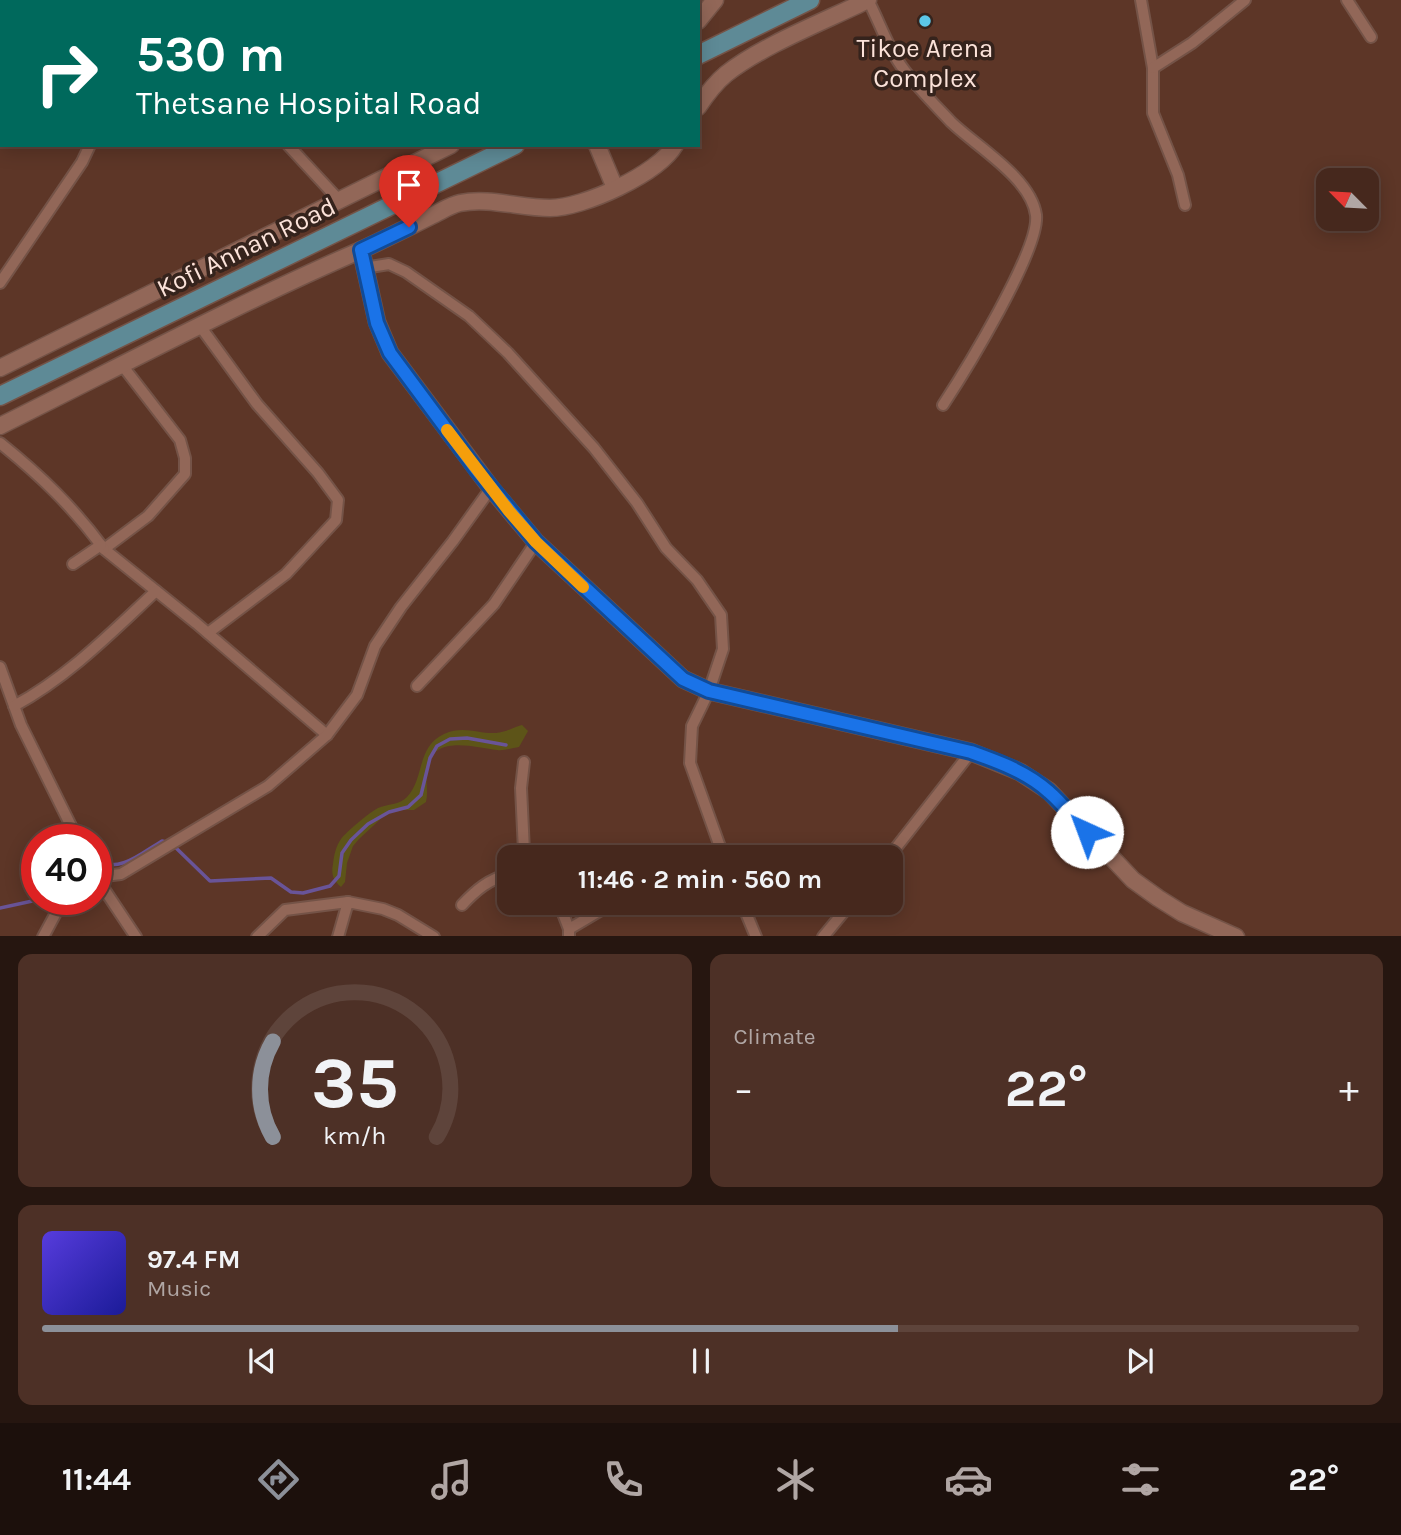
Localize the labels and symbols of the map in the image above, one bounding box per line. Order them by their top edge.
marker: Tikoe Arena Complex [917,13,933,29]
place label: Tikoe Arena Complex [857,33,993,94]
pin [379,155,439,227]
north arrow [1316,168,1379,231]
street label: Kofi Annan Road [152,191,341,304]
position arrow [1050,795,1124,869]
speed limit sign: 40 [21,824,112,915]

